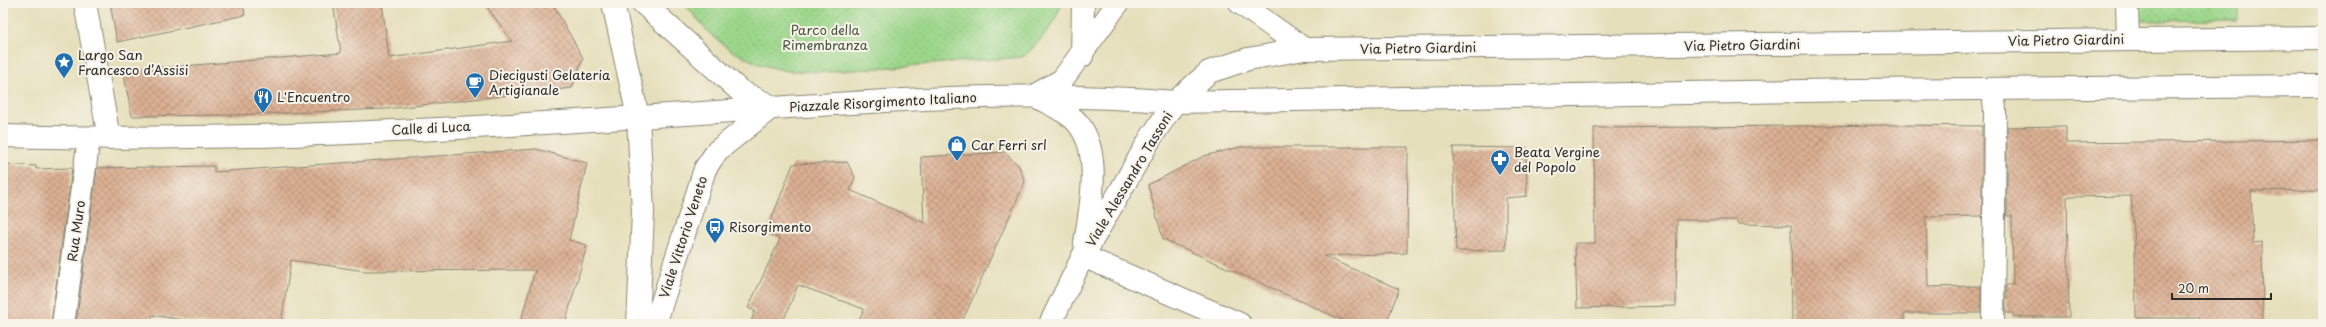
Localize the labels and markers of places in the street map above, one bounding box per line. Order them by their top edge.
place label: Largo San Francesco d’Assisi [78,45,189,79]
place icon: Largo San Francesco d’Assisi [53,51,75,79]
place label: Diecigusti Gelateria Artigianale [489,65,611,99]
cafe icon: Diecigusti Gelateria Artigianale [464,71,486,99]
restaurant icon: L'Encuentro [252,86,274,114]
place label: L'Encuentro [277,87,350,106]
shop icon: Car Ferri srl [946,134,968,162]
place label: Car Ferri srl [971,135,1047,154]
place label: Beata Vergine del Popolo [1514,142,1600,176]
pharmacy icon: Beata Vergine del Popolo [1489,148,1511,176]
bus stop icon: Risorgimento [704,216,726,244]
place label: Risorgimento [729,217,811,236]

